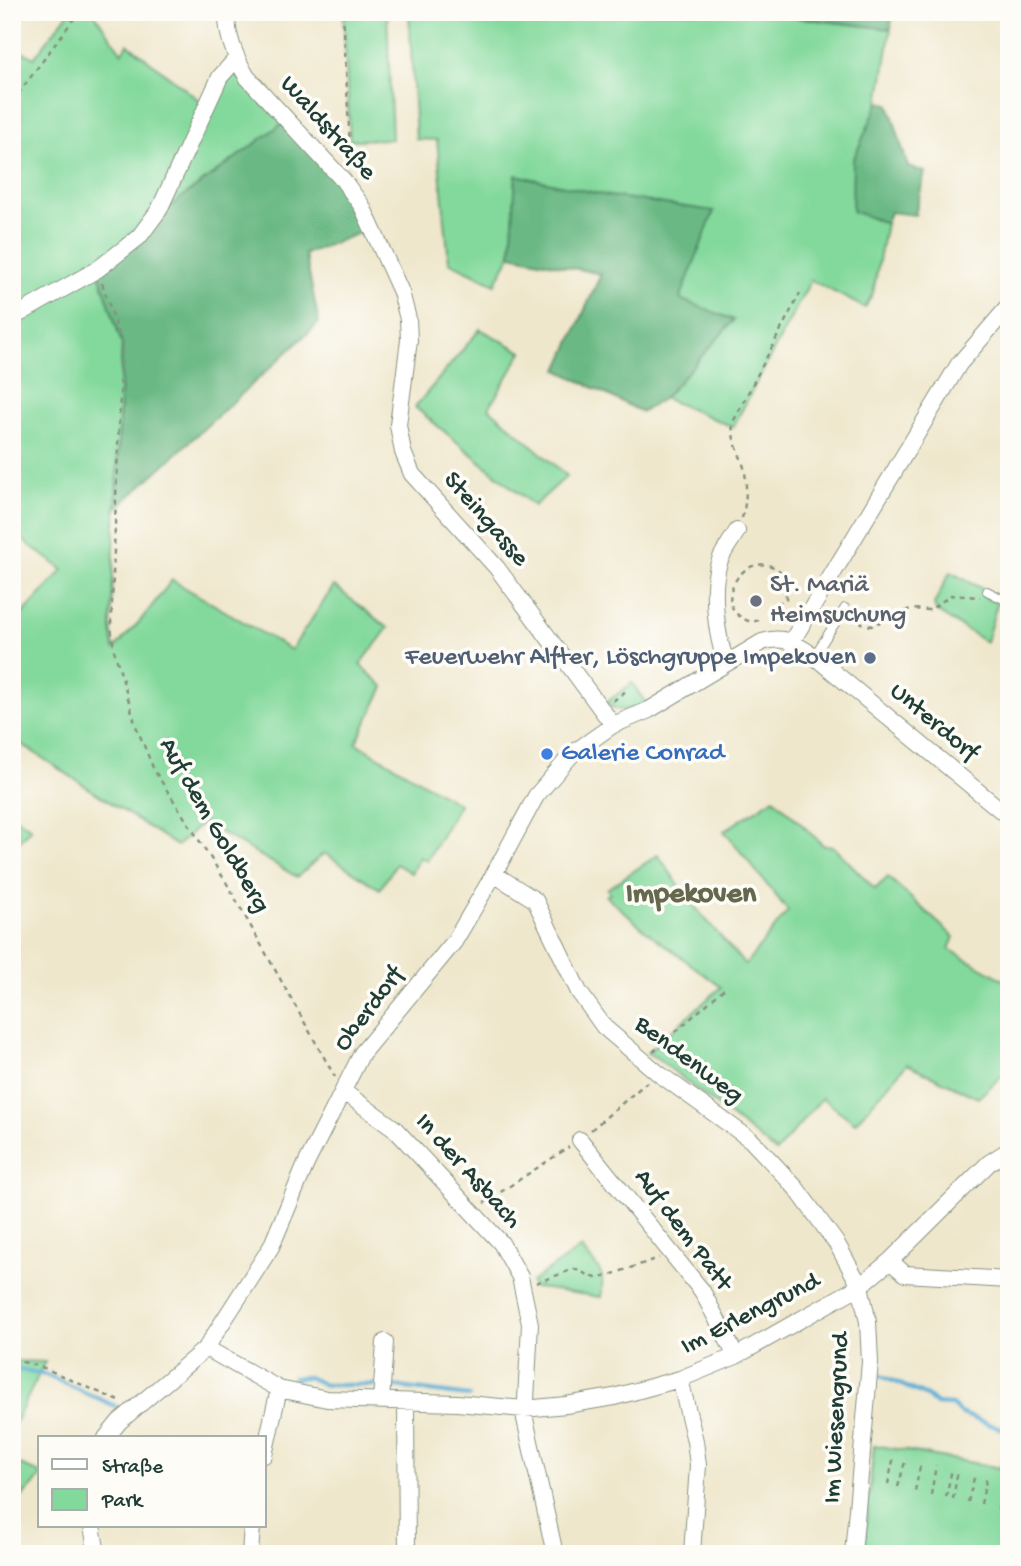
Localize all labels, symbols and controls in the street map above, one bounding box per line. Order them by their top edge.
street label: Waldstraße [272,70,383,188]
street label: Steingasse [435,466,535,574]
place label: St. Mariä Heimsuchung [770,571,906,632]
marker: St. Mariä Heimsuchung [748,593,764,609]
place label: Feuerwehr Alfter, Löschgruppe Impekoven [404,643,857,674]
marker: Feuerwehr Alfter, Löschgruppe Impekoven [862,650,878,666]
street label: Unterdorf [882,677,985,770]
street label: Auf dem Goldberg [150,733,276,919]
place label: Galerie Conrad [561,739,726,770]
marker: Galerie Conrad [539,746,555,762]
district label: Impekoven [626,878,757,913]
street label: Oberdorf [328,960,413,1058]
street label: Bendenweg [627,1009,749,1112]
street label: In der Asbach [407,1108,527,1236]
street label: Auf dem Patt [626,1164,739,1300]
street label: Im Erlengrund [676,1266,827,1363]
street label: Im Wiesengrund [818,1330,858,1504]
legend [38,1436,266,1528]
text: Straße [102,1456,164,1481]
text: Park [101,1490,145,1515]

